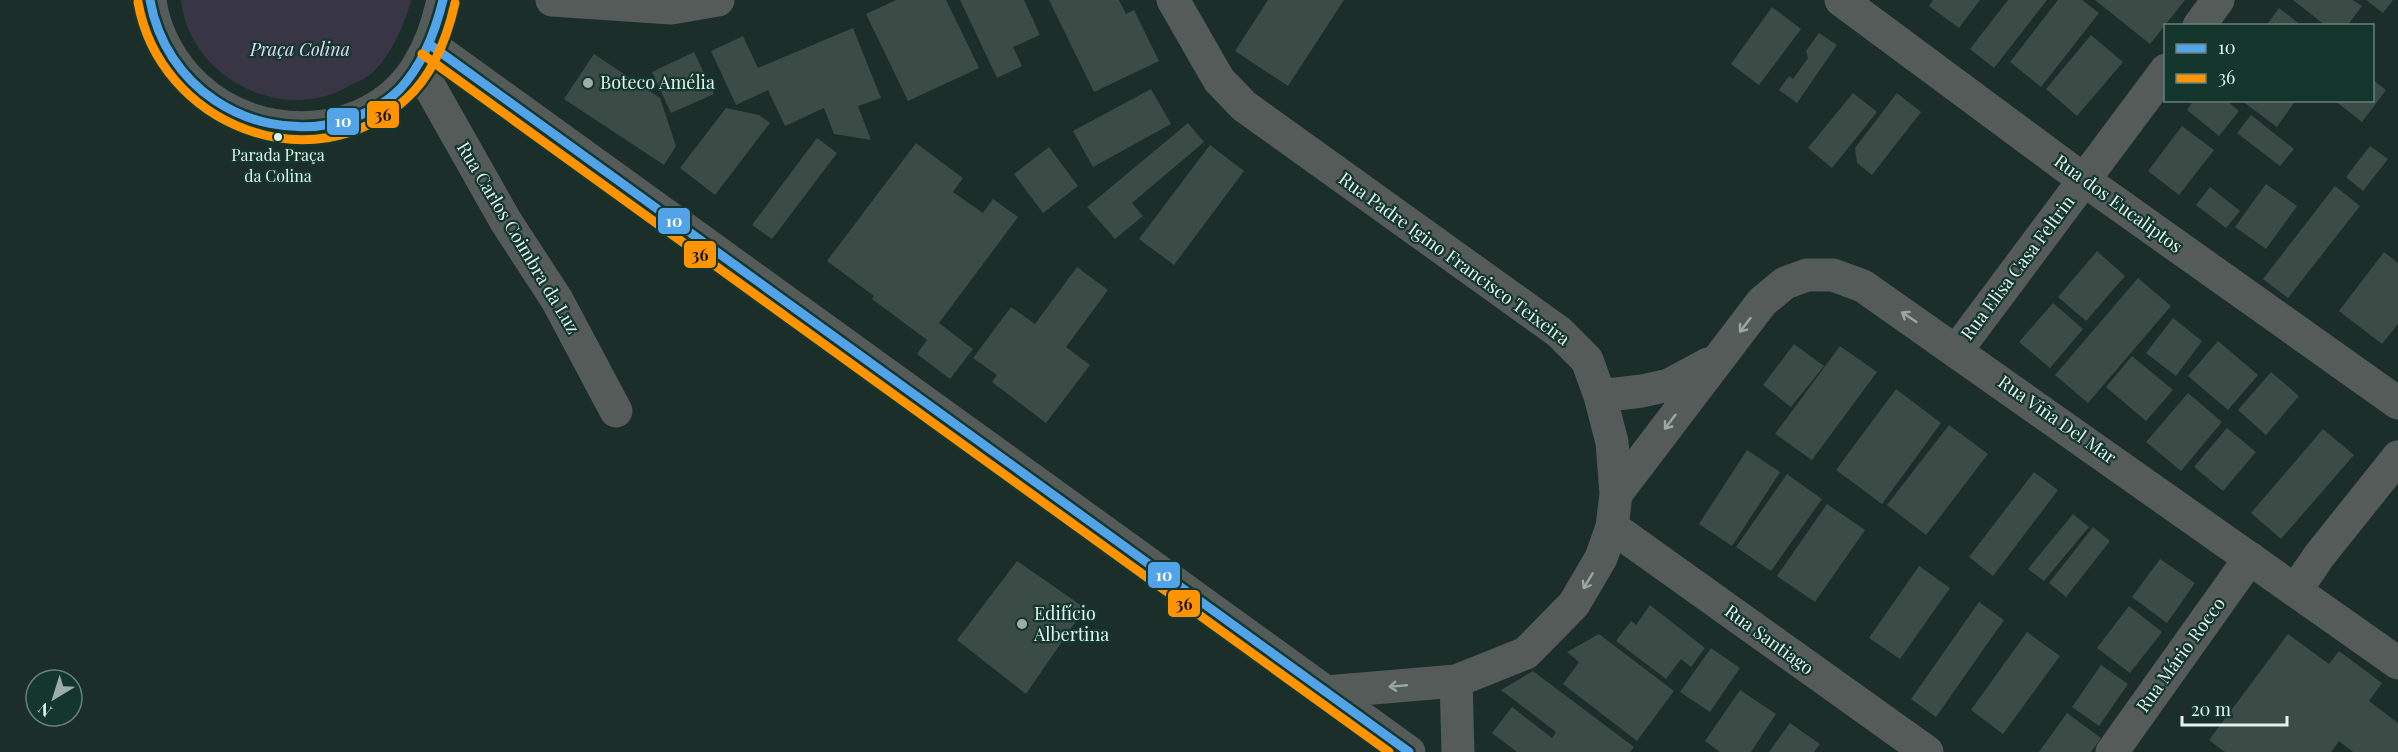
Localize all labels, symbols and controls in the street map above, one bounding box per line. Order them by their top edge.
legend [2164,24,2374,102]
text: 10 [2218,35,2235,59]
park label: Praça Colina [249,37,350,61]
text: 36 [2218,65,2235,89]
place label: Boteco Amélia [600,70,715,94]
marker: Boteco Amélia [581,76,595,90]
line badge: 36 [366,100,400,129]
text: 36 [375,104,391,125]
line badge: 10 [326,107,360,136]
text: 10 [335,110,351,131]
marker: Parada Praça da Colina [272,131,284,143]
street label: Rua Carlos Coimbra da Luz [452,137,586,338]
place label: Parada Praça da Colina [231,144,325,186]
street label: Rua dos Eucaliptos [2050,149,2187,258]
street label: Rua Padre Igino Francisco Teixeira [1334,166,1575,350]
street label: Rua Elisa Casa Feltrin [1955,190,2080,345]
line badge: 10 [657,207,691,235]
text: 10 [666,210,682,231]
line badge: 36 [683,240,717,269]
text: 36 [692,244,708,265]
one-way arrow [1901,311,1918,323]
one-way arrow [1738,316,1751,332]
street label: Rua Viña Del Mar [1994,369,2121,469]
one-way arrow [1664,414,1676,430]
line badge: 10 [1147,561,1181,589]
text: 10 [1156,564,1172,585]
one-way arrow [1582,572,1594,589]
line badge: 36 [1167,589,1201,618]
street label: Rua Mário Rocco [2130,592,2230,717]
text: 36 [1176,593,1192,614]
street label: Rua Santiago [1720,599,1819,680]
place label: Edifício Albertina [1033,601,1109,646]
marker: Edifício Albertina [1015,617,1029,631]
north arrow [24,668,84,728]
one-way arrow [1388,681,1408,692]
scale bar [2182,689,2287,727]
text: 20 m [2191,697,2231,721]
text: N [33,698,55,722]

